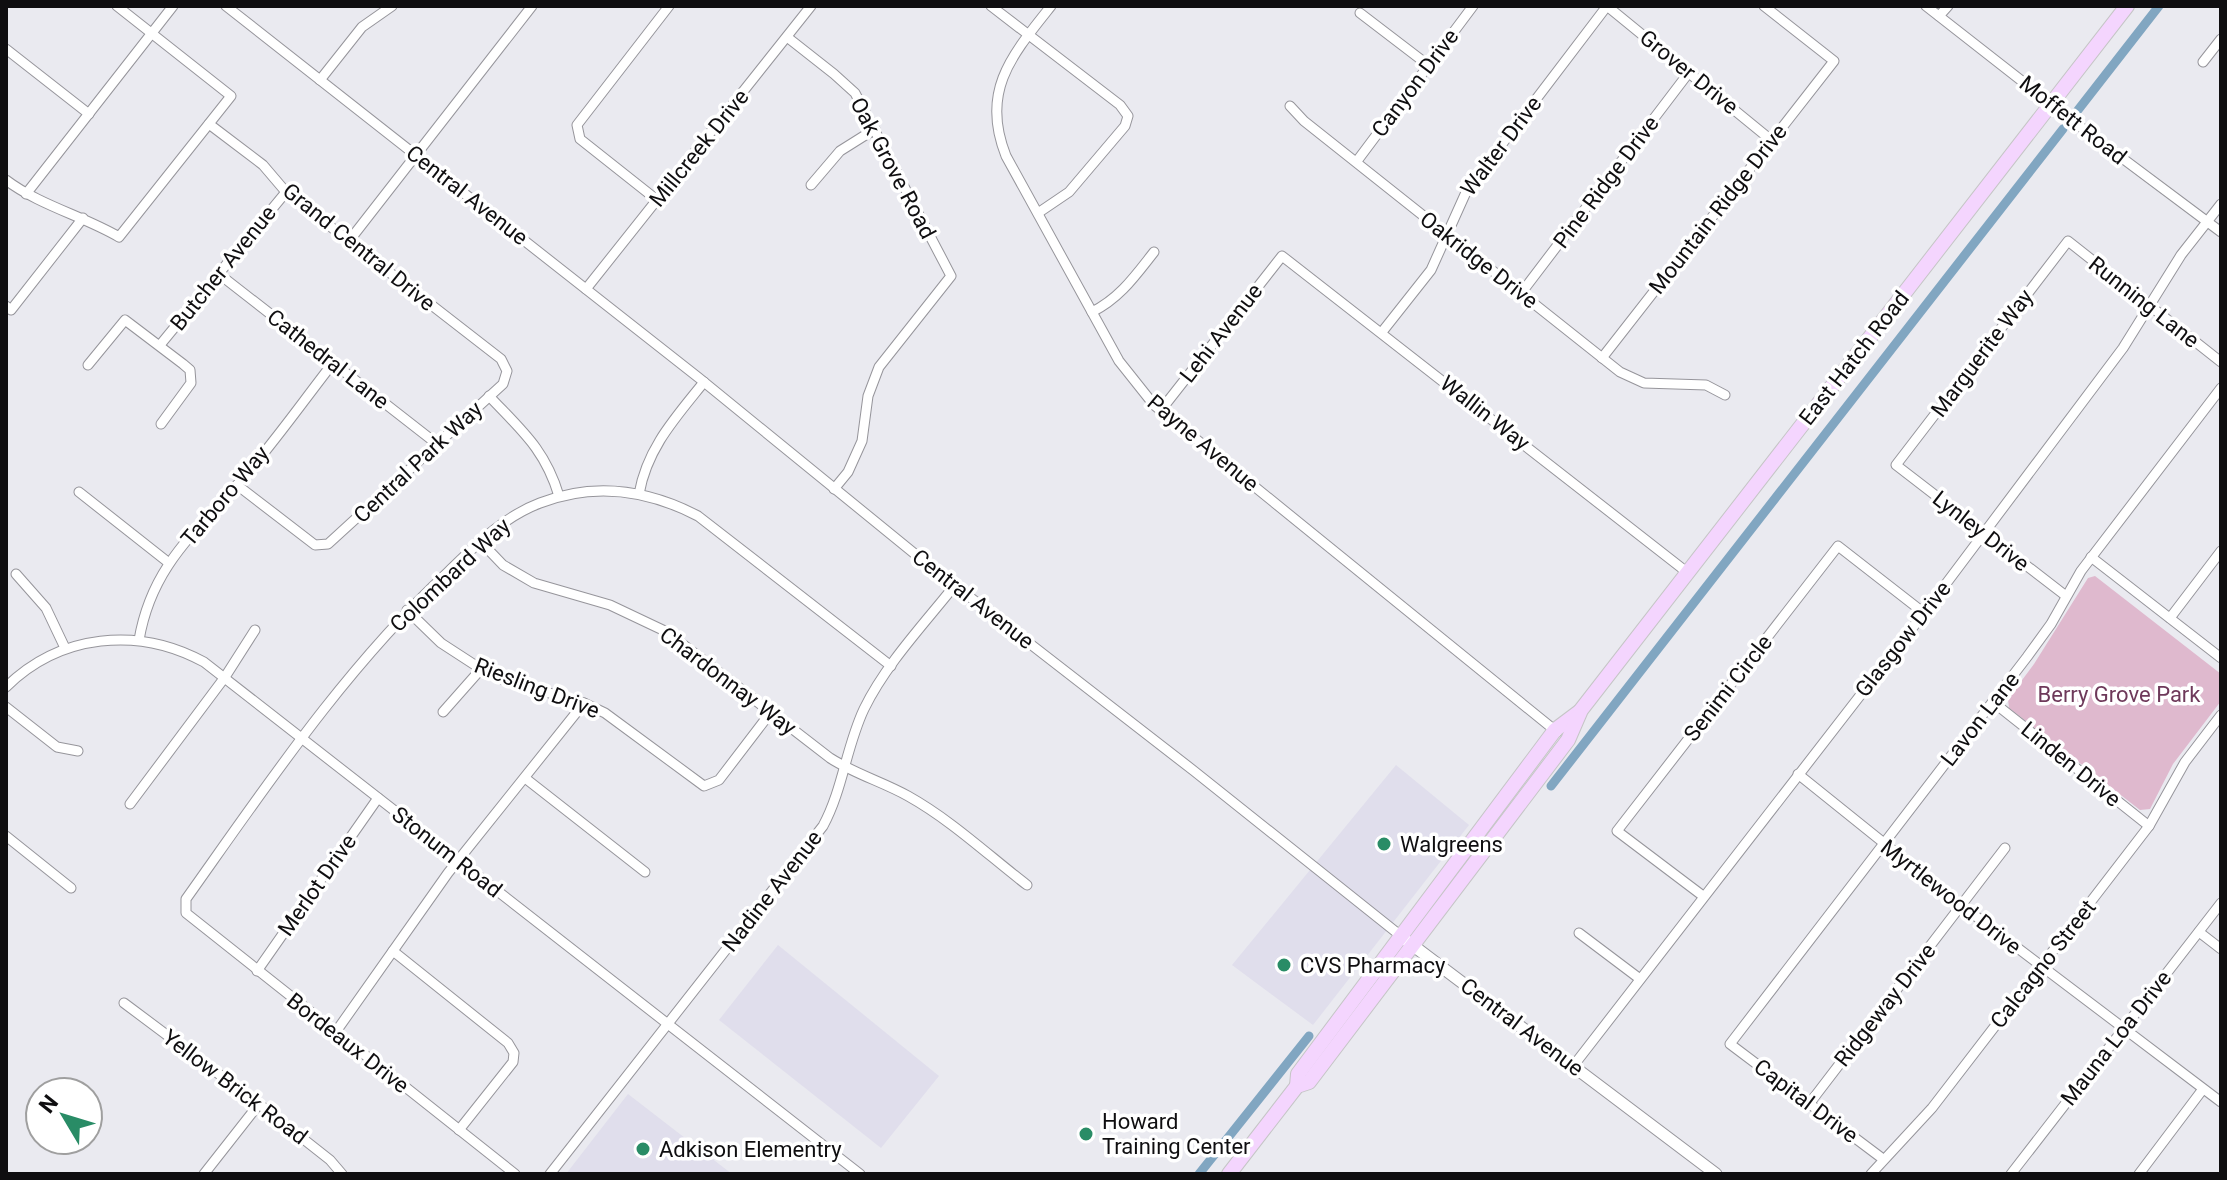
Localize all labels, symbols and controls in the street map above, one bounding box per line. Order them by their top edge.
street label: Canyon Drive [1366,24,1464,142]
street label: Grover Drive [1635,25,1743,119]
street label: Moffett Road [2015,71,2131,169]
street label: Millcreek Drive [644,84,754,212]
street label: Walter Drive [1456,91,1546,201]
street label: Oak Grove Road [845,93,941,243]
street label: Pine Ridge Drive [1548,111,1664,253]
street label: Mountain Ridge Drive [1644,119,1792,299]
street label: Central Avenue [401,140,533,250]
street label: Grand Central Drive [278,178,440,316]
street label: Butcher Avenue [165,201,281,335]
street label: Oakridge Drive [1415,206,1543,314]
street label: Running Lane [2084,251,2204,353]
street label: Lehi Avenue [1175,279,1267,387]
street label: Marguerite Way [1926,284,2038,422]
street label: East Hatch Road [1794,286,1914,430]
street label: Cathedral Lane [262,304,394,414]
street label: Wallin Way [1435,370,1535,456]
street label: Payne Avenue [1142,389,1264,497]
street label: Central Park Way [349,396,488,528]
street label: Tarboro Way [176,440,274,551]
street label: Lynley Drive [1928,486,2034,576]
street label: Colombard Way [385,513,516,637]
street label: Central Avenue [907,544,1039,654]
street label: Glasgow Drive [1850,576,1956,702]
street label: Chardonnay Way [655,622,801,741]
street label: Senimi Circle [1679,630,1777,746]
street label: Riesling Drive [471,653,603,723]
street label: Lavon Lane [1936,667,2024,771]
park label: Berry Grove Park [2038,682,2201,707]
street label: Linden Drive [2016,716,2126,812]
street label: Stonum Road [387,801,507,903]
street label: Nadine Avenue [717,826,827,956]
street label: Merlot Drive [273,829,361,941]
place label: Walgreens [1400,832,1503,857]
marker: Walgreens [1375,835,1393,853]
street label: Myrtlewood Drive [1876,835,2026,959]
street label: Calcagno Street [1985,895,2101,1033]
street label: Ridgeway Drive [1829,939,1941,1071]
place label: CVS Pharmacy [1300,953,1446,978]
marker: CVS Pharmacy [1275,956,1293,974]
street label: Mauna Loa Drive [2056,966,2176,1110]
street label: Central Avenue [1456,973,1588,1081]
street label: Bordeaux Drive [282,988,414,1098]
street label: Yellow Brick Road [158,1024,312,1150]
street label: Capital Drive [1749,1054,1863,1148]
north arrow [24,1076,104,1156]
text: N [34,1090,63,1118]
place label: Howard Training Center [1102,1109,1251,1159]
marker: Howard Training Center [1077,1125,1095,1143]
place label: Adkison Elementry [659,1137,842,1162]
marker: Adkison Elementry [634,1140,652,1158]

